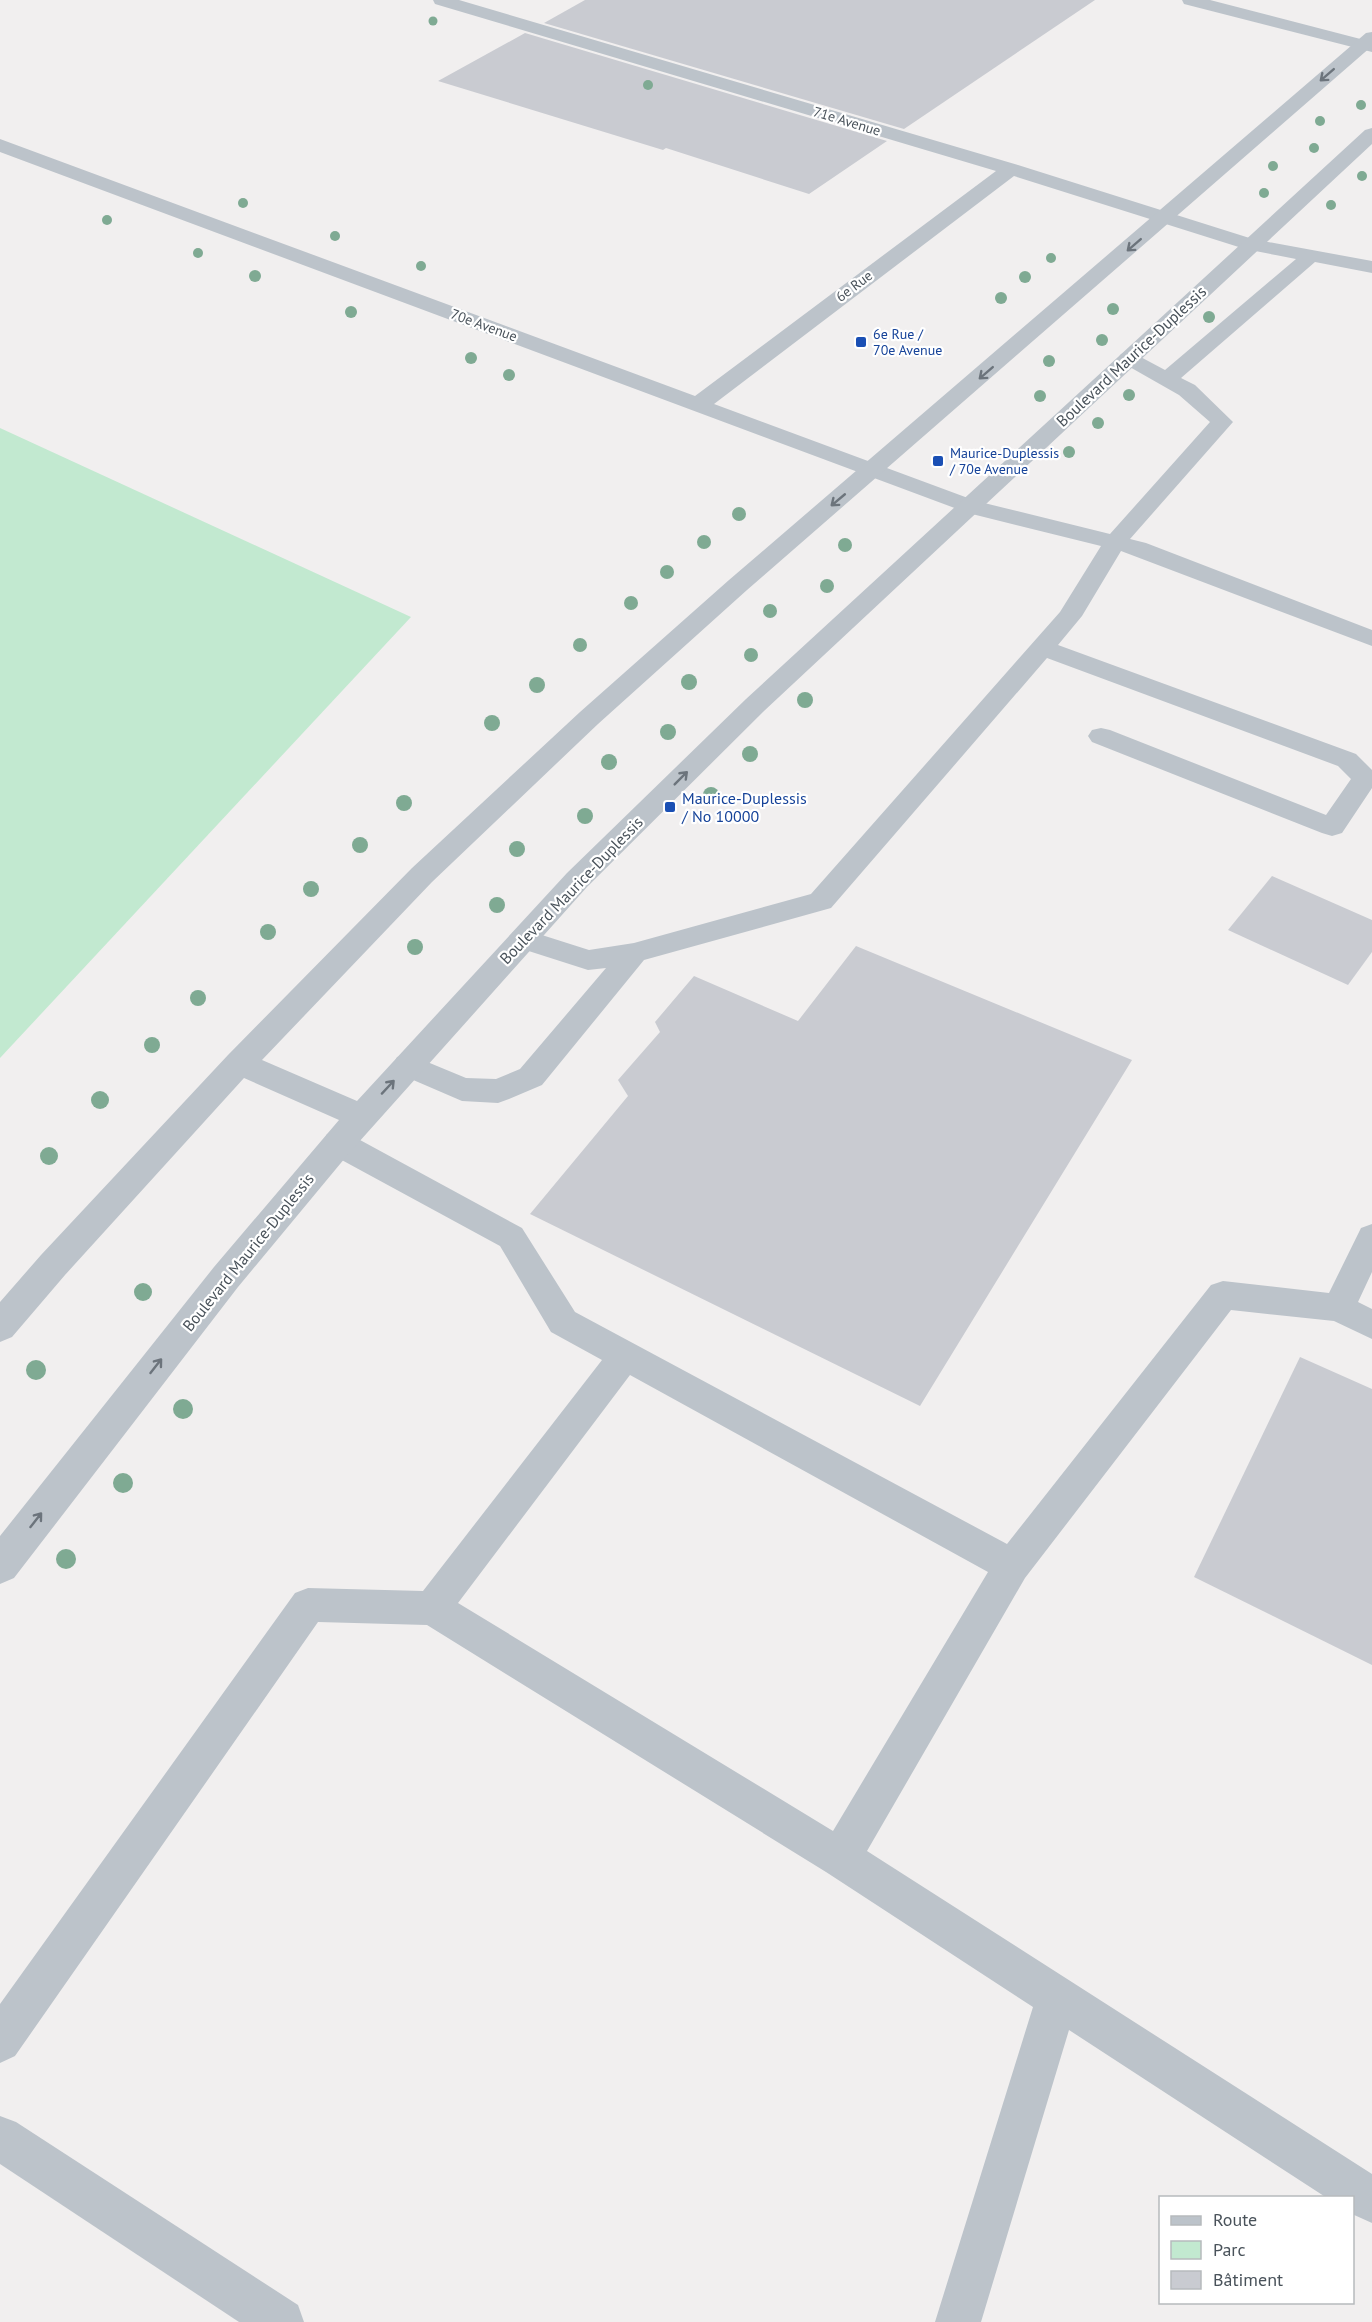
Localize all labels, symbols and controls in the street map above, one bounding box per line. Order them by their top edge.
one-way arrow [1320,68,1335,82]
street label: 71e Avenue [811,102,883,140]
one-way arrow [1127,238,1142,252]
street label: 6e Rue [832,266,876,306]
street label: Boulevard Maurice-Duplessis [1052,281,1210,431]
street label: 70e Avenue [448,305,520,345]
place label: 6e Rue / 70e Avenue [873,325,942,359]
marker: 6e Rue / 70e Avenue [854,335,868,349]
one-way arrow [979,366,994,380]
place label: Maurice-Duplessis / 70e Avenue [949,444,1059,478]
marker: Maurice-Duplessis / 70e Avenue [931,454,945,468]
one-way arrow [831,493,846,507]
one-way arrow [673,770,688,785]
place label: Maurice-Duplessis / No 10000 [681,788,807,826]
marker: Maurice-Duplessis / No 10000 [663,800,677,814]
street label: Boulevard Maurice-Duplessis [495,812,647,968]
one-way arrow [381,1080,395,1095]
street label: Boulevard Maurice-Duplessis [178,1169,318,1335]
one-way arrow [149,1358,162,1374]
one-way arrow [30,1512,42,1528]
legend [1159,2196,1354,2304]
text: Route [1213,2208,1257,2231]
text: Parc [1213,2238,1246,2261]
text: Bâtiment [1213,2268,1283,2291]

